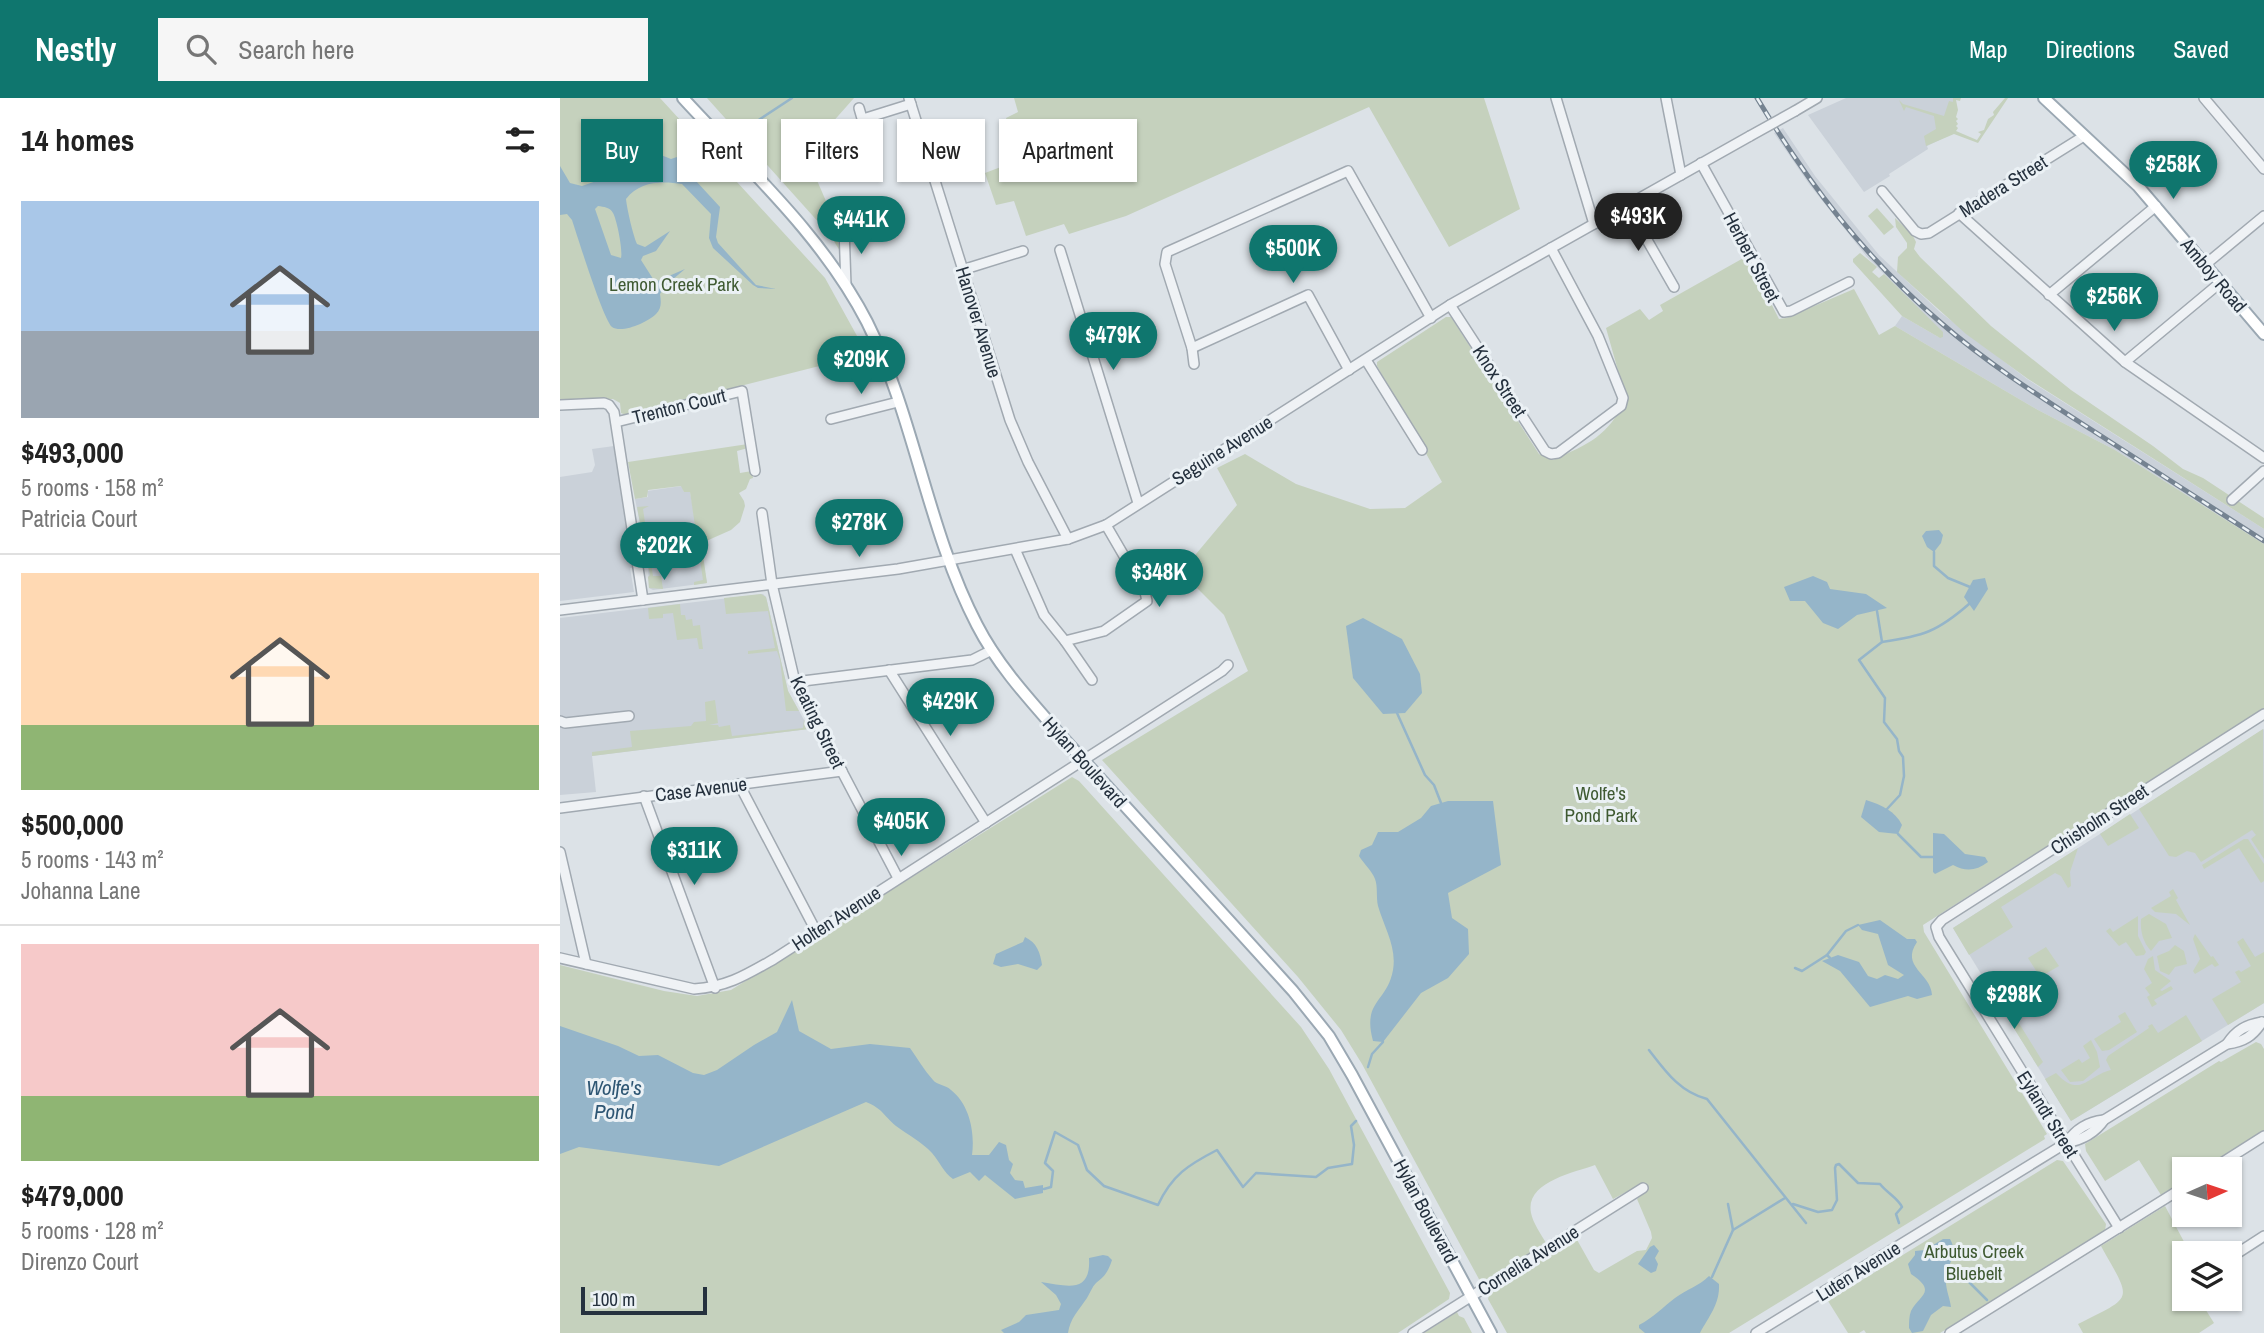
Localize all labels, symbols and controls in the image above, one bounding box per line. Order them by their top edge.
search box [158,18,648,81]
text: Nestly [35,27,116,71]
icon: search [182,30,220,68]
text: Search here [238,32,354,67]
text: Map [1969,33,2007,65]
text: Directions [2045,33,2135,65]
text: Saved [2173,33,2229,65]
chip: Buy [581,119,663,182]
chip: Rent [677,119,767,182]
chip: Filters [781,119,883,182]
chip: New [897,119,985,182]
chip: Apartment [999,119,1137,182]
text: 14 homes [21,120,135,160]
icon: filters [501,121,539,159]
pin: $258K [2124,141,2222,201]
street label: Madera Street [1954,148,2052,223]
text: $258K [2145,148,2201,179]
pin: $493K [1589,194,1687,253]
pin: $441K [812,197,910,256]
text: $493K [1610,200,1666,231]
text: $441K [833,203,889,234]
street label: Herbert Street [1718,208,1787,307]
pin: $500K [1244,226,1342,285]
street label: Amboy Road [2174,231,2253,318]
text: $500K [1265,232,1321,263]
icon: home [217,247,343,373]
street label: Hanover Avenue [950,263,1008,381]
park label: Lemon Creek Park [609,271,739,297]
pin: $256K [2065,274,2163,333]
text: $256K [2086,280,2142,311]
pin: $479K [1064,313,1162,372]
text: $479K [1085,319,1141,350]
pin: $209K [812,336,910,396]
street label: Knox Street [1467,340,1533,423]
text: $209K [833,343,889,374]
street label: Trenton Court [629,382,729,430]
street label: Seguine Avenue [1167,409,1277,491]
text: $493,000 [21,432,124,472]
text: 5 rooms · 158 m² [21,472,164,503]
pin: $278K [810,500,908,559]
text: Patricia Court [21,503,137,534]
text: $278K [831,506,887,537]
pin: $202K [615,522,713,582]
text: $202K [636,529,692,560]
pin: $348K [1110,550,1208,609]
text: $348K [1131,556,1187,587]
icon: home [217,619,343,745]
street label: Keating Street [784,672,852,773]
pin: $429K [901,678,999,738]
text: $429K [922,685,978,716]
street label: Hylan Boulevard [1037,711,1133,813]
street label: Case Avenue [654,770,748,808]
street label: Chisholm Street [2045,777,2153,860]
park label: Wolfe's Pond Park [1565,780,1638,828]
pin: $405K [852,798,950,858]
text: $500,000 [21,804,124,844]
text: $405K [873,805,929,836]
pin: $311K [645,828,743,887]
text: $311K [667,834,721,865]
text: 5 rooms · 143 m² [21,844,164,875]
text: Johanna Lane [21,875,141,906]
street label: Holten Avenue [787,880,885,956]
pin: $298K [1965,972,2063,1031]
text: $298K [1986,978,2042,1009]
icon: home [217,990,343,1116]
street label: Eylandt Street [2011,1066,2085,1163]
water label: Wolfe's Pond [586,1073,642,1126]
street label: Hylan Boulevard [1388,1154,1464,1268]
north arrow [2172,1157,2242,1227]
map controls [2172,1157,2242,1311]
text: $479,000 [21,1175,124,1215]
text: 5 rooms · 128 m² [21,1215,164,1246]
street label: Cornelia Avenue [1472,1219,1584,1301]
street label: Luten Avenue [1811,1235,1905,1307]
park label: Arbutus Creek Bluebelt [1923,1238,2024,1286]
button: layers [2172,1241,2242,1311]
text: Direnzo Court [21,1246,138,1277]
scale bar [581,1284,707,1316]
text: 100 m [592,1286,635,1312]

